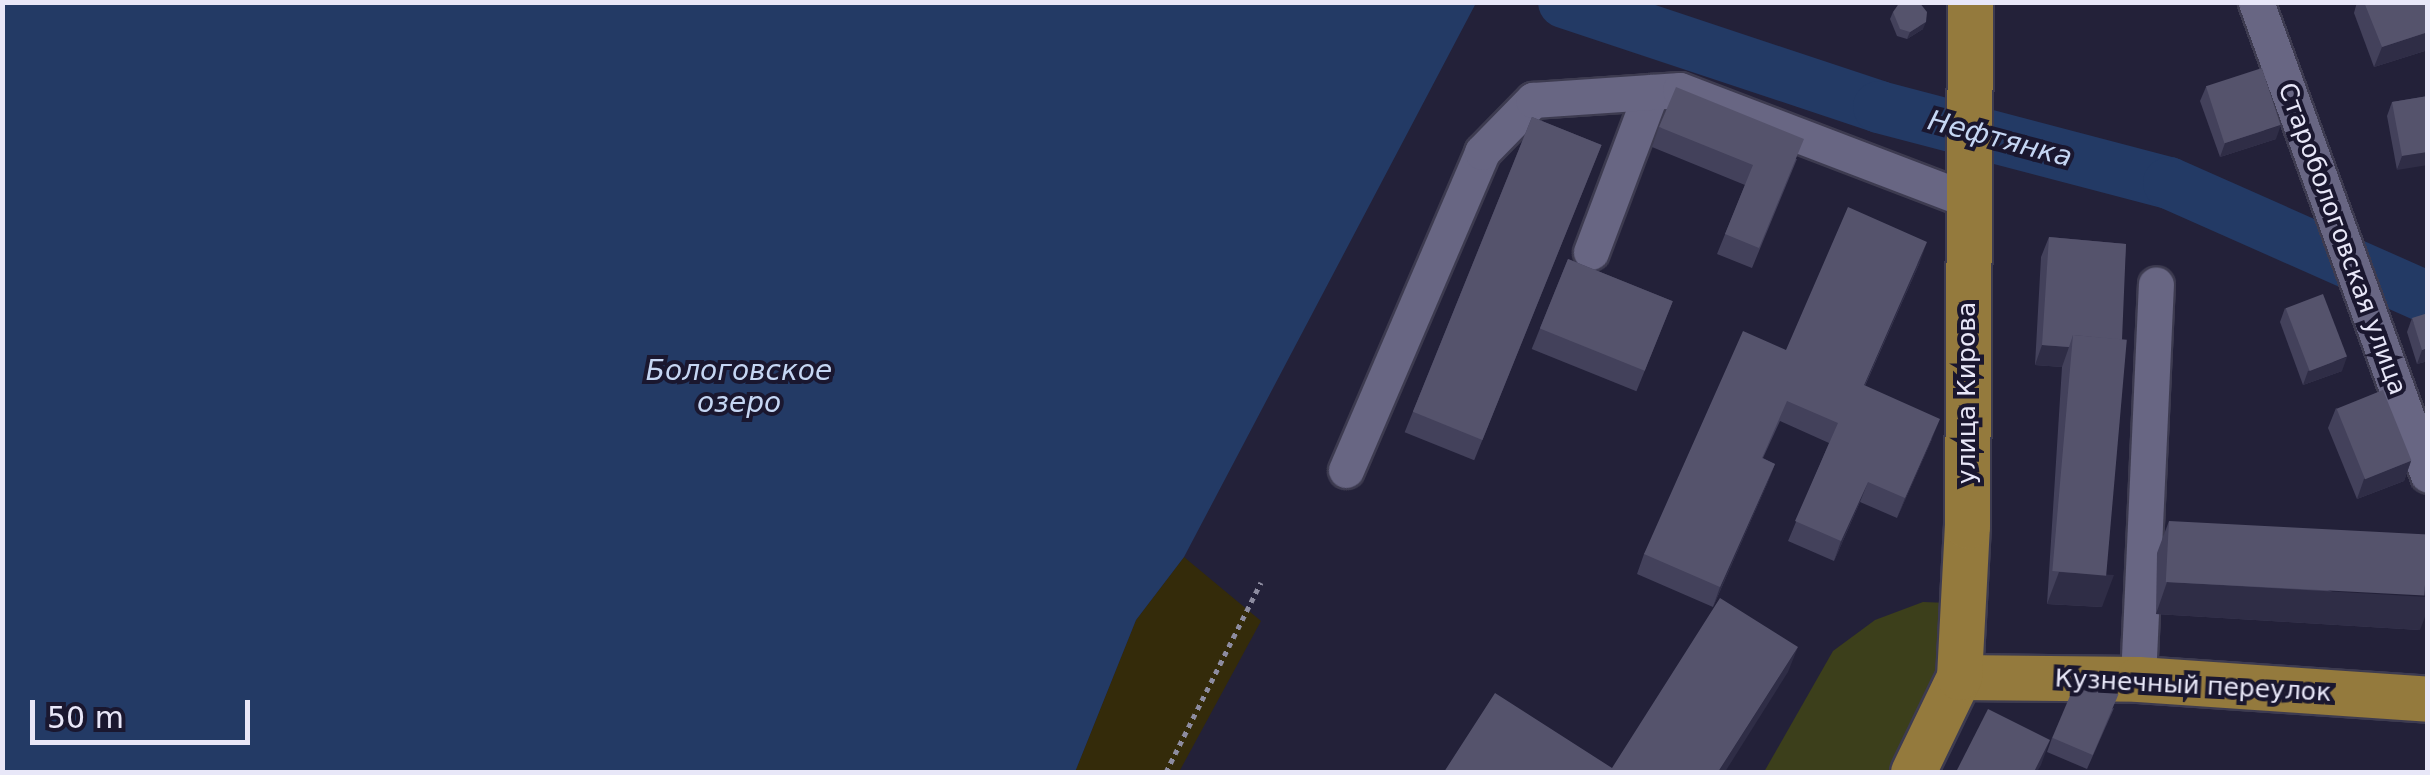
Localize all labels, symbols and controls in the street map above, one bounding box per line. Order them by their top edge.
street label: Старобологовская улица [2271,79,2413,399]
water label: Нефтянка [1924,104,2076,174]
street label: улица Кирова [1952,302,1982,484]
water label: Бологовское озеро [646,354,832,420]
street label: Кузнечный переулок [2054,664,2332,708]
scale bar [35,680,255,742]
text: 50 m [47,700,124,735]

